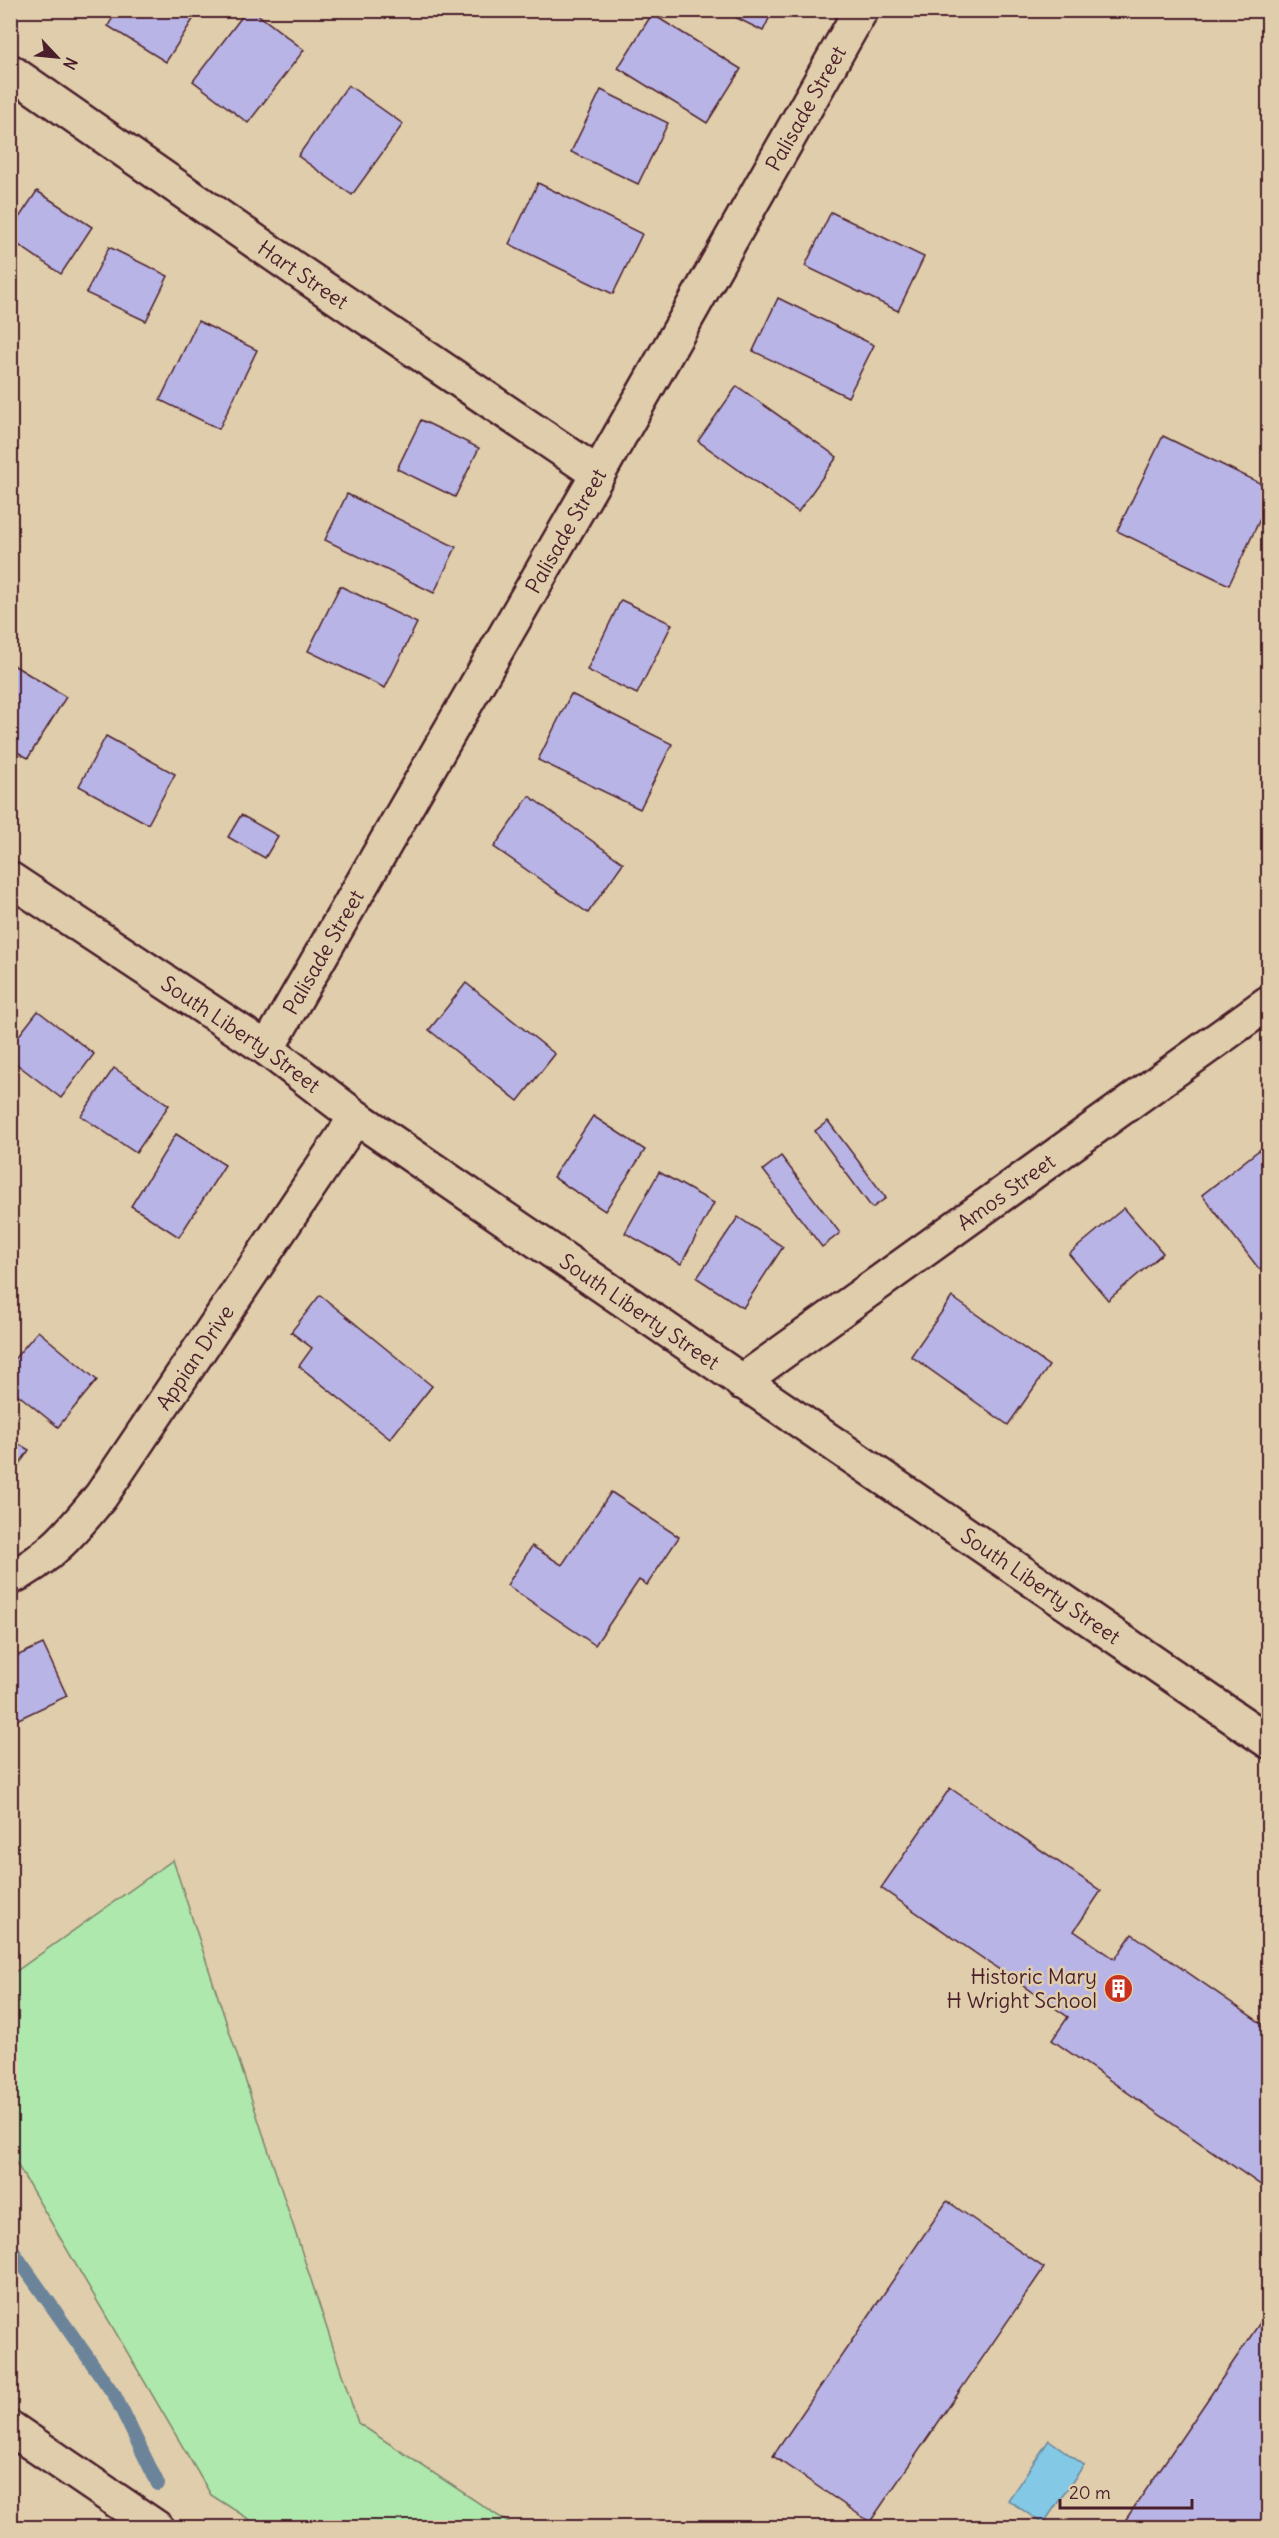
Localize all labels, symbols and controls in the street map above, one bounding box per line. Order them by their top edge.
north arrow [27,27,87,87]
street label: Palisade Street [759,41,852,176]
text: N [59,54,82,73]
street label: Hart Street [253,234,354,315]
street label: Palisade Street [519,464,612,598]
street label: Palisade Street [276,885,369,1019]
street label: South Liberty Street [156,969,326,1098]
street label: Amos Street [951,1147,1060,1236]
street label: South Liberty Street [555,1247,725,1375]
street label: Appian Drive [149,1299,239,1415]
street label: South Liberty Street [956,1521,1126,1650]
place label: Historic Mary H Wright School [947,1963,1097,2014]
building icon: Historic Mary H Wright School [1102,1972,1134,2004]
scale bar [1060,2472,1192,2510]
text: 20 m [1069,2481,1111,2504]

